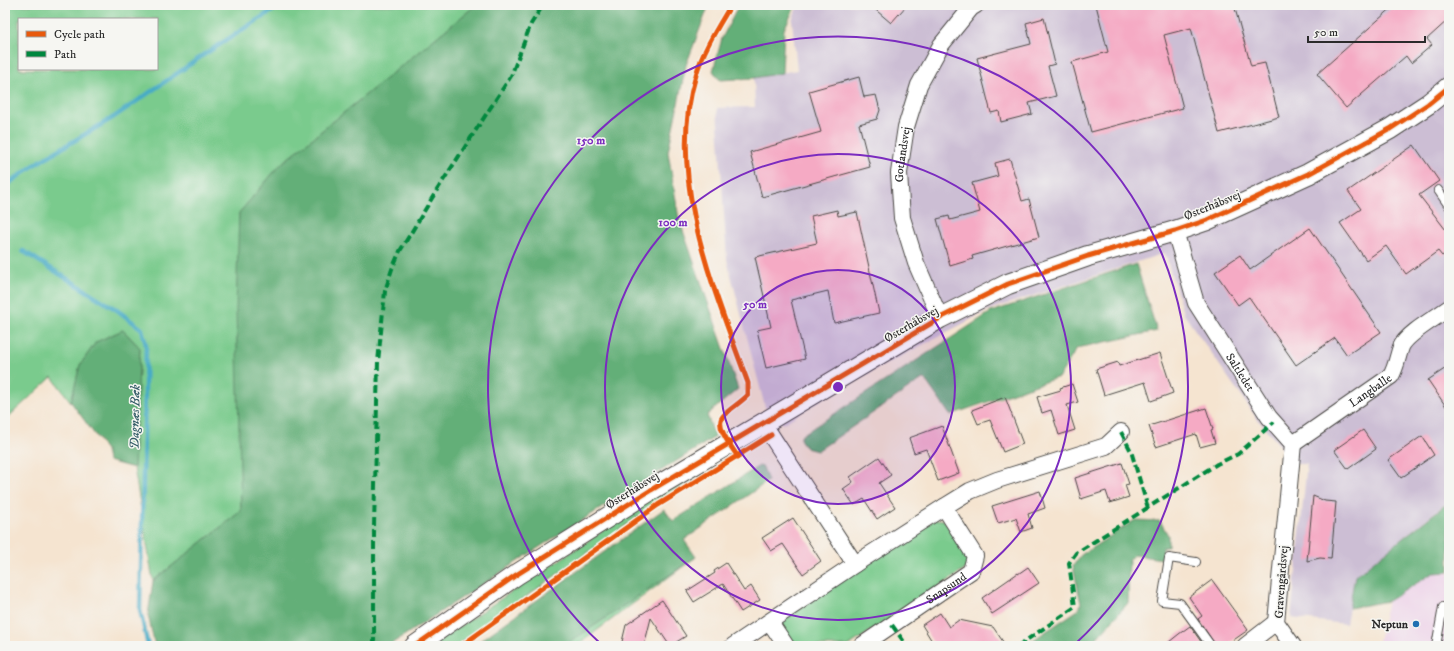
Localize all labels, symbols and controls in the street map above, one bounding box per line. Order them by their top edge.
legend [18,18,158,70]
scale bar [1308,18,1425,44]
text: 50 m [1314,25,1338,40]
text: Cycle path [54,27,106,42]
text: Path [54,47,77,62]
street label: Gotlandsvej [892,126,914,183]
text: 150 m [577,133,605,148]
street label: Østerhåbsvej [1182,187,1243,224]
text: 100 m [659,215,687,230]
text: 50 m [742,297,767,312]
street label: Østerhåbsvej [882,303,941,346]
street label: Saltledet [1222,351,1258,394]
street label: Langballe [1346,371,1395,411]
centre of rings [831,380,845,394]
water label: Dagnæs Bæk [126,384,144,449]
street label: Østerhåbsvej [603,468,662,513]
street label: Gravengårdsvej [1271,545,1292,619]
street label: Snapsund [923,569,970,607]
place label: Neptun [1371,617,1409,632]
marker: Neptun [1411,619,1421,629]

